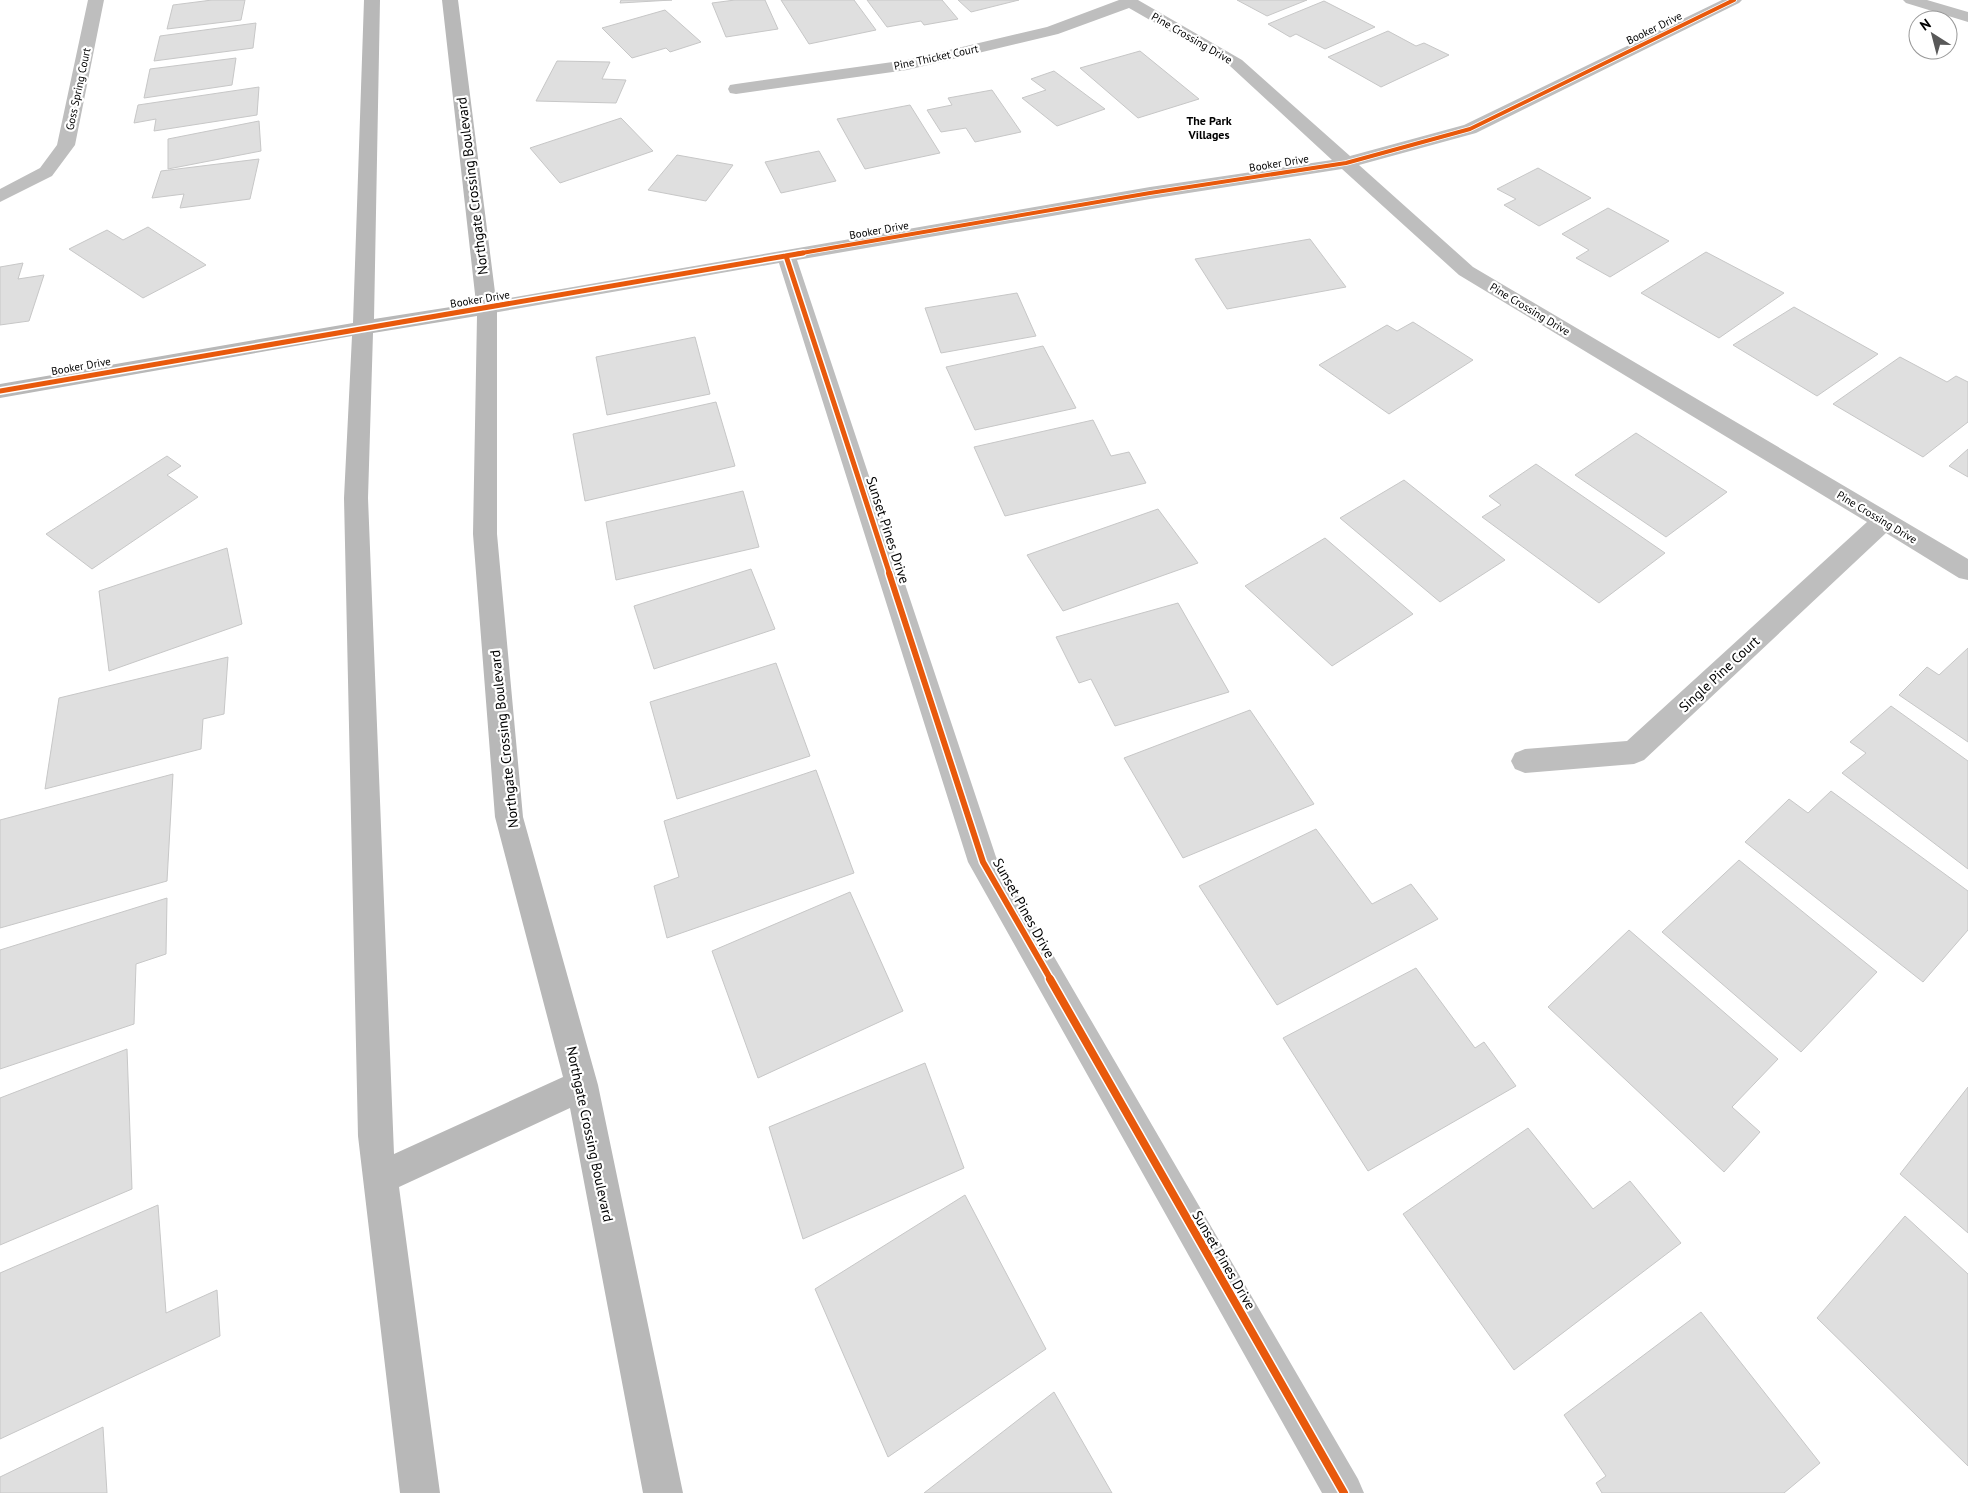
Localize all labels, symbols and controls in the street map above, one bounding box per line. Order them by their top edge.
street label: Booker Drive [1624,8,1685,48]
street label: Pine Crossing Drive [1149,9,1235,67]
north arrow [1908,10,1958,60]
text: N [1916,14,1934,34]
street label: Pine Thicket Court [892,41,980,73]
street label: Goss Spring Court [62,46,94,131]
street label: Northgate Crossing Boulevard [452,96,492,276]
district label: The Park Villages [1186,113,1232,142]
street label: Booker Drive [1248,151,1310,175]
street label: Booker Drive [848,218,910,242]
street label: Pine Crossing Drive [1487,280,1573,339]
street label: Booker Drive [449,287,511,311]
street label: Booker Drive [50,354,112,378]
street label: Sunset Pines Drive [862,474,914,586]
street label: Pine Crossing Drive [1834,488,1920,547]
street label: Single Pine Court [1675,632,1763,716]
street label: Northgate Crossing Boulevard [486,649,522,829]
street label: Sunset Pines Drive [989,855,1059,961]
street label: Northgate Crossing Boulevard [563,1045,617,1223]
street label: Sunset Pines Drive [1188,1207,1260,1313]

